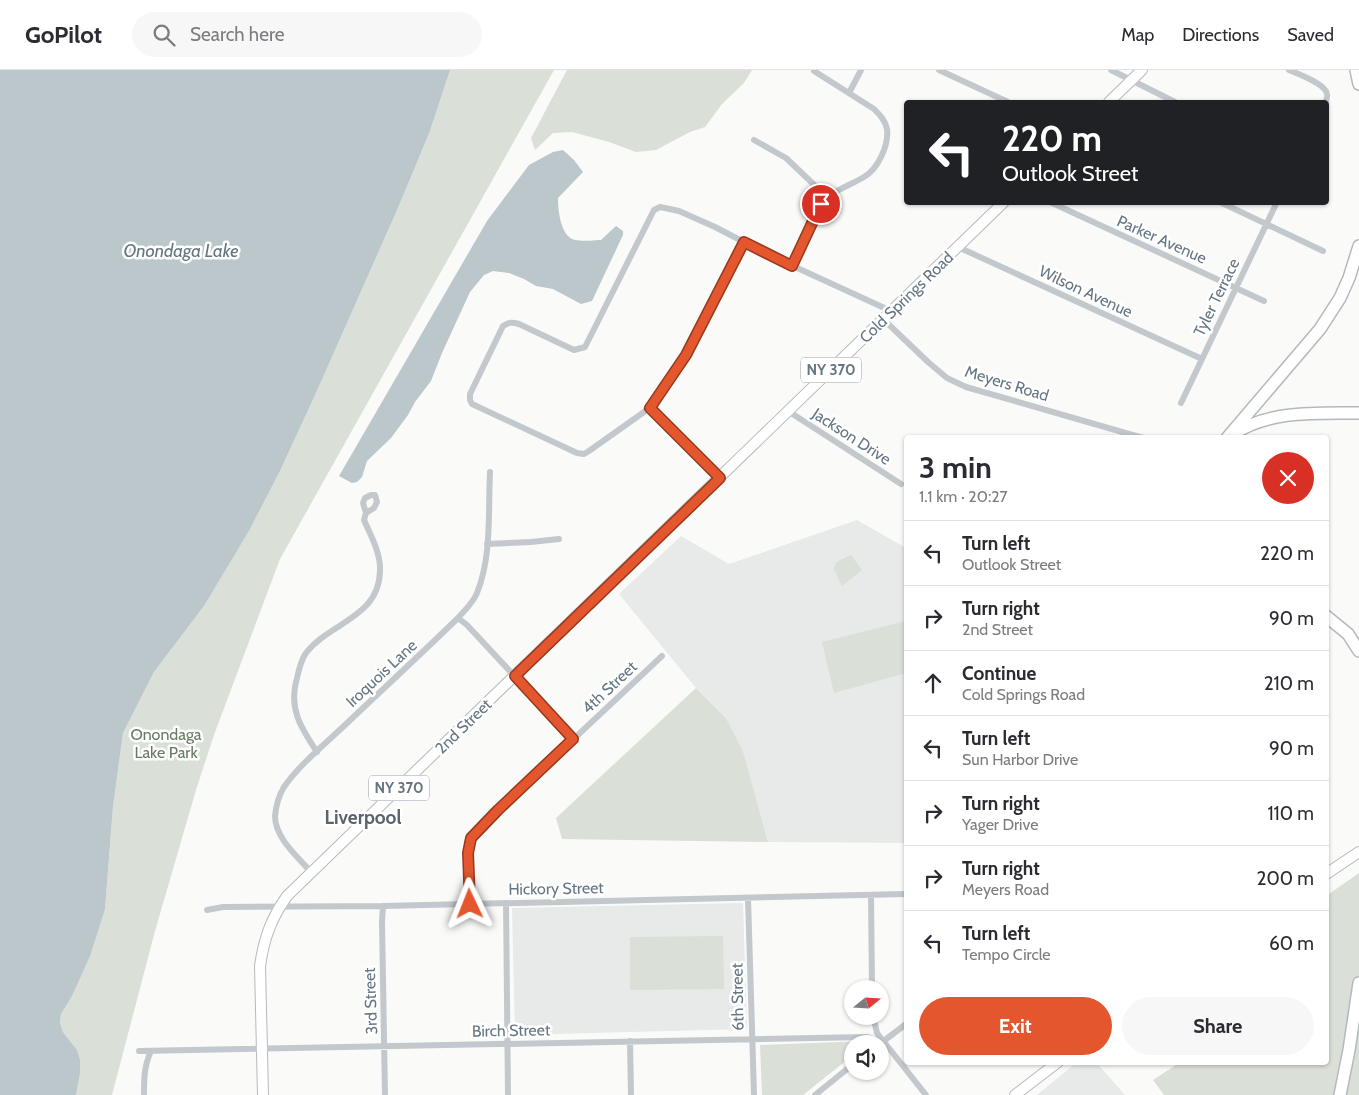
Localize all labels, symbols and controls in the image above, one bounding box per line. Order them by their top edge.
search box [132,12,482,57]
text: GoPilot [25,20,102,49]
icon: search [150,21,178,49]
text: Search here [190,23,284,46]
text: Map [1121,24,1154,46]
text: Directions [1182,24,1259,46]
text: Saved [1287,24,1334,46]
text: 220 m [1002,117,1102,160]
icon: left [919,120,984,185]
text: Outlook Street [1002,160,1138,187]
pin [800,183,842,225]
icon: arrive [807,190,835,218]
street label: Parker Avenue [1114,211,1210,268]
water label: Onondaga Lake [124,240,239,262]
street label: Cold Springs Road [855,248,957,347]
street label: Tyler Terrace [1189,255,1243,339]
street label: Wilson Avenue [1036,262,1136,321]
road number: NY 370 [801,358,861,382]
street label: Meyers Road [962,362,1051,405]
street label: Jackson Drive [808,403,895,469]
text: 3 min [919,449,992,486]
button: close [1262,452,1314,504]
text: 1.1 km · 20:27 [919,487,1008,506]
text: Turn left [962,532,1030,555]
icon: left [919,539,947,567]
text: 220 m [1260,542,1314,565]
text: Outlook Street [962,555,1061,574]
text: Turn right [962,597,1040,620]
icon: right [919,604,947,632]
text: 90 m [1269,607,1314,630]
text: 2nd Street [962,620,1033,639]
street label: Iroquois Lane [342,636,421,711]
street label: 4th Street [578,657,641,718]
text: Continue [962,662,1036,685]
icon: ahead [919,669,947,697]
text: 210 m [1264,672,1314,695]
text: Cold Springs Road [962,685,1085,704]
street label: 2nd Street [431,694,496,758]
park label: Onondaga Lake Park [130,725,202,762]
text: Turn left [962,727,1030,750]
icon: left [919,734,947,762]
text: 90 m [1269,737,1314,760]
text: Sun Harbor Drive [962,750,1078,769]
road number: NY 370 [369,776,429,800]
text: Turn right [962,792,1040,815]
icon: right [919,799,947,827]
text: 110 m [1267,802,1314,825]
district label: Liverpool [325,806,401,829]
text: Yager Drive [962,815,1038,834]
text: Turn right [962,857,1040,880]
icon: right [919,864,947,892]
text: 200 m [1257,867,1314,890]
position arrow [443,877,495,929]
street label: Hickory Street [508,878,604,899]
text: Meyers Road [962,880,1049,899]
text: Turn left [962,922,1030,945]
icon: left [919,929,947,957]
text: 60 m [1269,932,1314,955]
text: Tempo Circle [962,945,1051,964]
street label: 6th Street [727,962,748,1031]
street label: 3rd Street [360,967,381,1035]
north arrow [844,980,889,1025]
map controls [844,980,889,1080]
button: Exit [919,997,1112,1055]
button: Share [1122,997,1314,1055]
street label: Birch Street [472,1020,551,1041]
button: sound [844,1035,889,1080]

